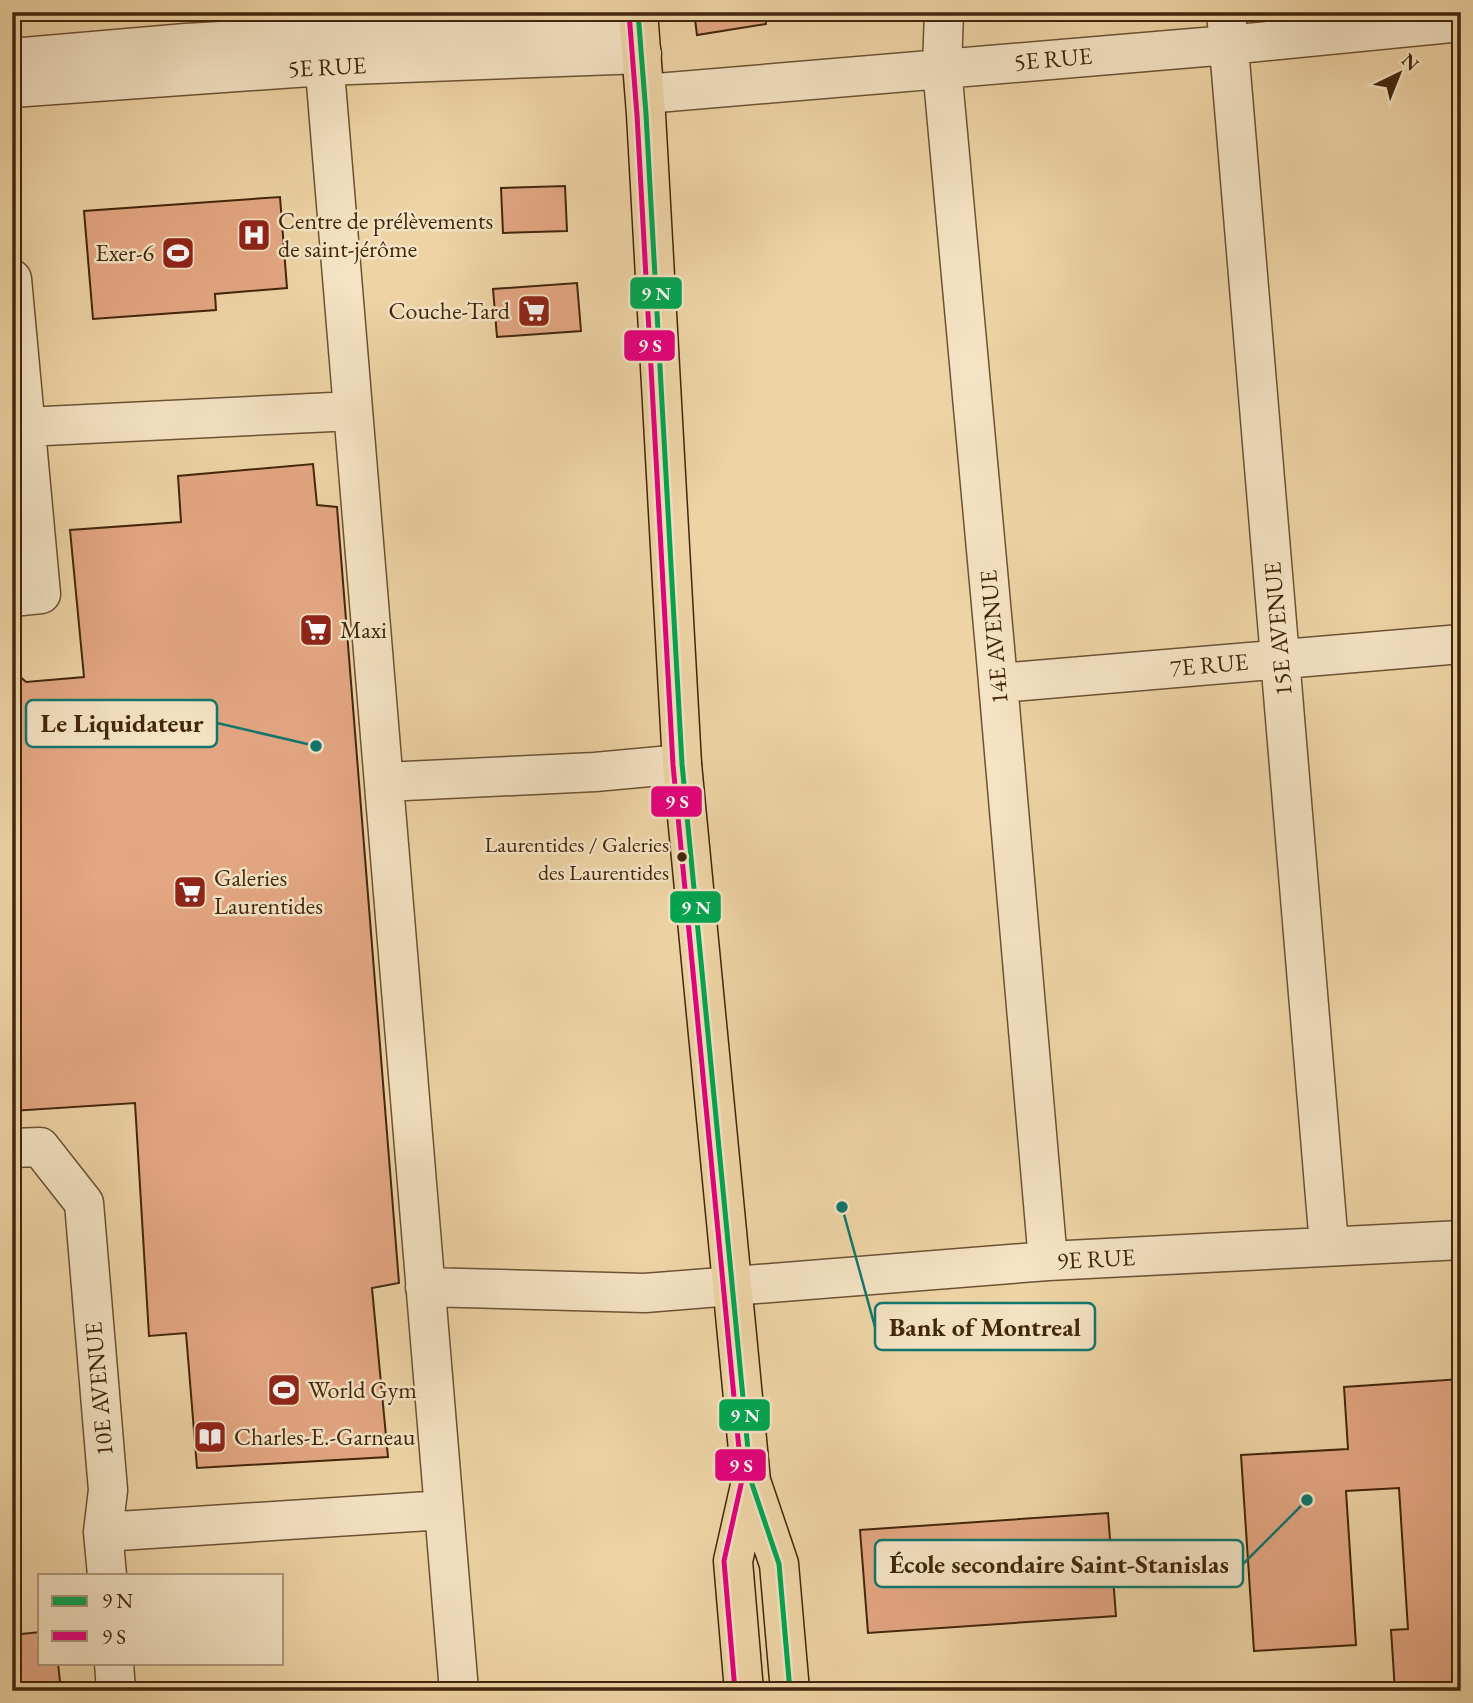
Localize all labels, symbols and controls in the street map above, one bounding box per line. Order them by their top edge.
north arrow [1364,38,1434,108]
street label: 5E RUE [1013,40,1093,77]
text: N [1396,48,1425,77]
street label: 5E RUE [287,49,367,84]
place label: Centre de prélèvements de saint-jérôme [278,205,493,264]
hospital icon: Centre de prélèvements de saint-jérôme [235,216,273,254]
sports icon: Exer-6 [159,234,197,272]
place label: Exer-6 [95,237,154,268]
line badge: 9 N [629,276,683,310]
text: 9 N [641,281,672,306]
supermarket icon: Couche-Tard [515,292,553,330]
place label: Couche-Tard [389,295,511,326]
line badge: 9 S [623,329,676,362]
text: 9 S [638,333,662,358]
street label: 15E AVENUE [1256,561,1299,697]
street label: 14E AVENUE [972,569,1015,705]
supermarket icon: Maxi [297,611,335,649]
place label: Maxi [340,614,387,645]
street label: 7E RUE [1169,646,1249,683]
callout: Le Liquidateur [26,700,217,747]
text: Le Liquidateur [41,706,204,740]
line badge: 9 S [650,785,703,818]
text: 9 S [665,789,689,814]
place label: Laurentides / Galeries des Laurentides [484,830,669,887]
marker: Laurentides / Galeries des Laurentides [675,850,689,864]
place label: Galeries Laurentides [214,862,323,921]
supermarket icon: Galeries Laurentides [171,873,209,911]
line badge: 9 N [669,890,722,924]
text: 9 N [681,895,712,920]
street label: 9E RUE [1056,1241,1136,1276]
callout: Bank of Montreal [875,1303,1095,1350]
text: Bank of Montreal [889,1310,1081,1344]
street label: 10E AVENUE [77,1321,120,1457]
sports icon: World Gym [265,1371,303,1409]
place label: World Gym [308,1374,417,1405]
line badge: 9 N [718,1398,771,1432]
text: 9 N [730,1403,761,1428]
library icon: Charles-E.-Garneau [191,1418,229,1456]
place label: Charles-E.-Garneau [234,1421,416,1452]
line badge: 9 S [714,1448,767,1482]
text: 9 S [729,1453,753,1478]
callout: École secondaire Saint-Stanislas [875,1540,1243,1587]
text: École secondaire Saint-Stanislas [889,1547,1229,1581]
legend [38,1574,284,1664]
text: 9 N [102,1587,133,1614]
text: 9 S [102,1623,126,1650]

